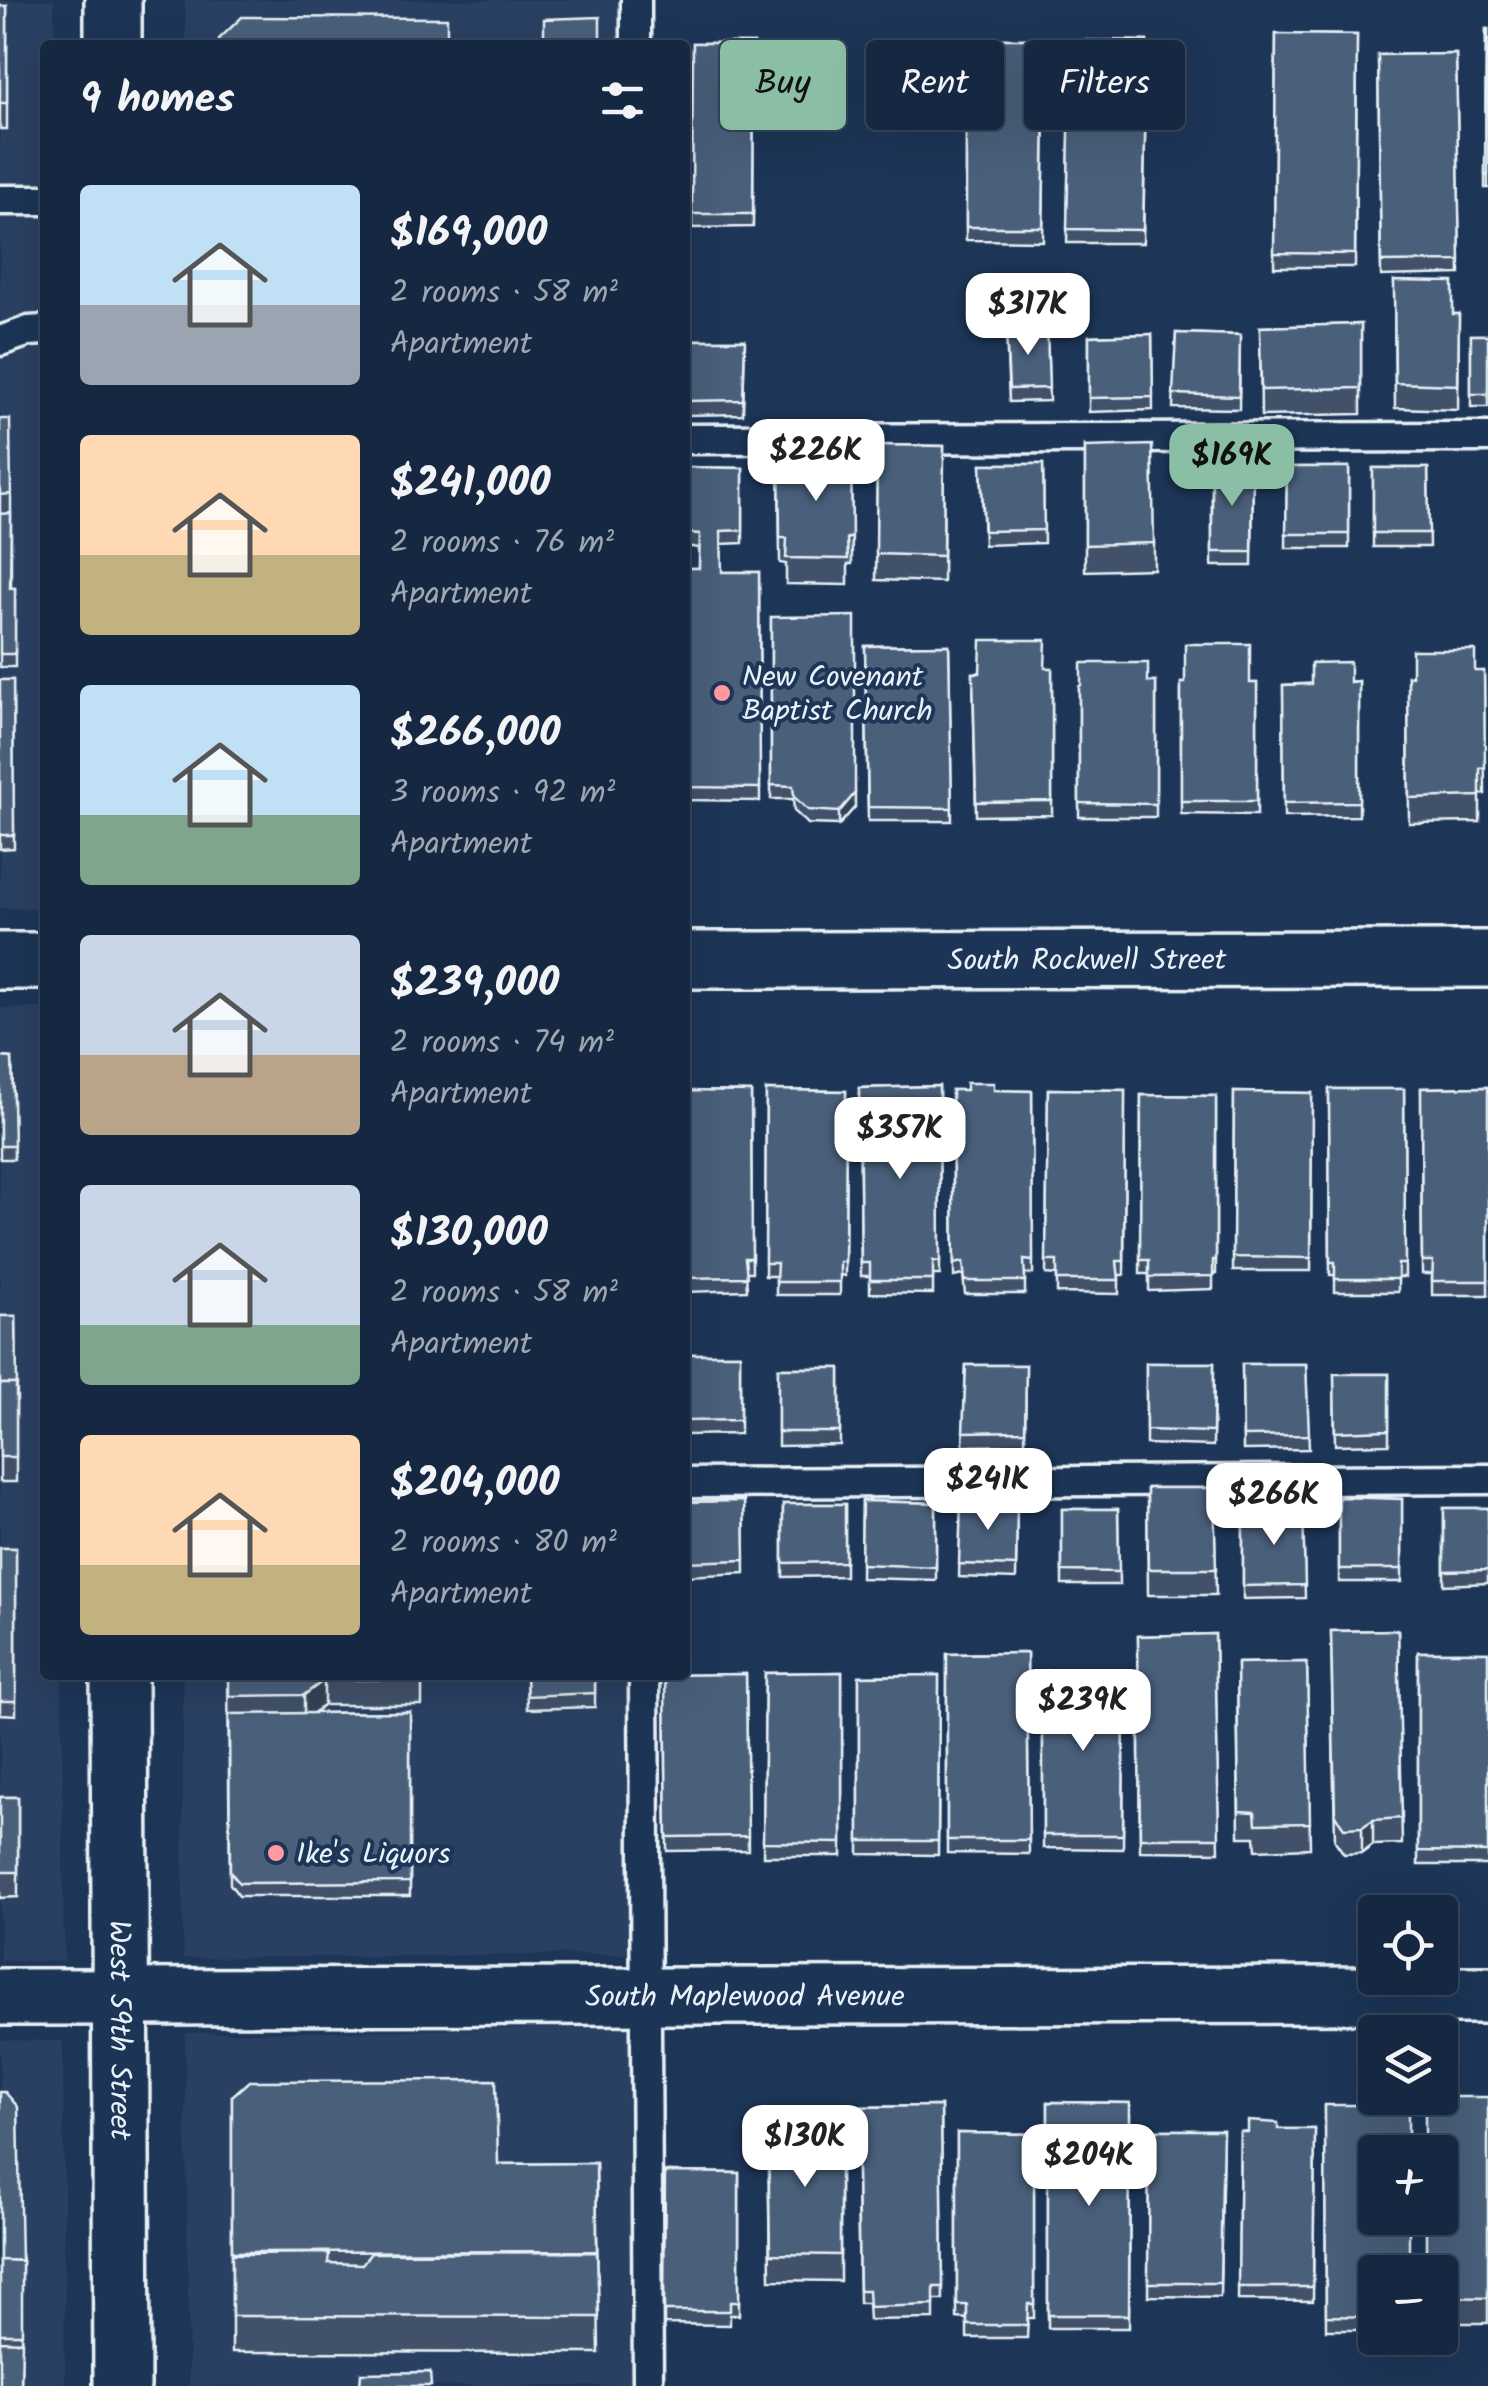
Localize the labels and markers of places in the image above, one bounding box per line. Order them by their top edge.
pin: $317K [958,273,1098,358]
pin: $226K [746,419,886,504]
pin: $169K [1162,424,1302,509]
place label: New Covenant Baptist Church [742,654,933,736]
marker: New Covenant Baptist Church [711,682,733,704]
pin: $357K [830,1097,970,1182]
pin: $241K [918,1448,1058,1533]
pin: $266K [1204,1463,1344,1548]
pin: $239K [1013,1669,1153,1754]
place label: Ike's Liquors [296,1831,451,1879]
marker: Ike's Liquors [265,1842,287,1864]
pin: $130K [735,2105,875,2190]
pin: $204K [1019,2124,1159,2209]

